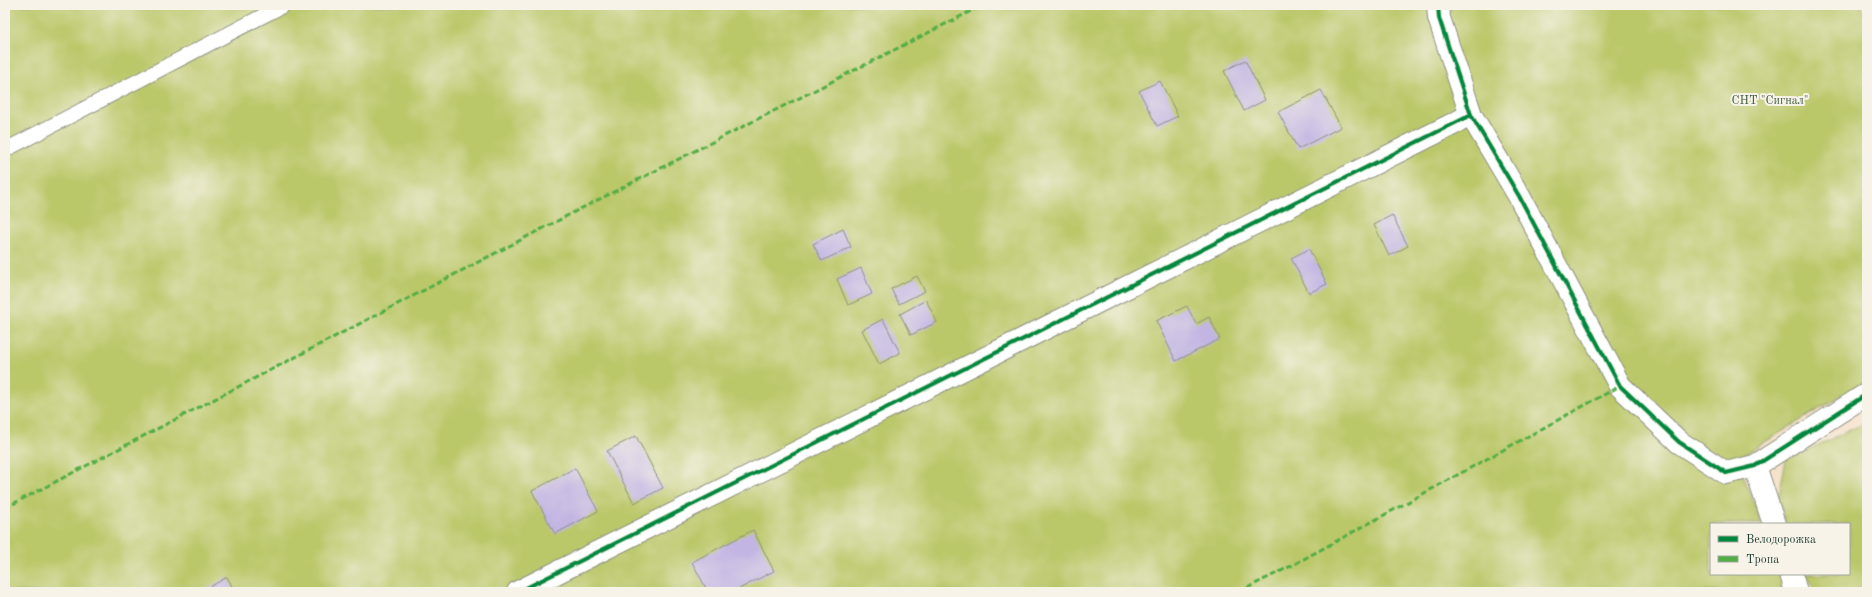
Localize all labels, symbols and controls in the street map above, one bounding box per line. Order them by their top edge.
park label: СНТ "Сигнал" [1731,95,1809,107]
legend [1710,523,1850,575]
text: Велодорожка [1746,534,1816,546]
text: Тропа [1746,554,1779,566]

